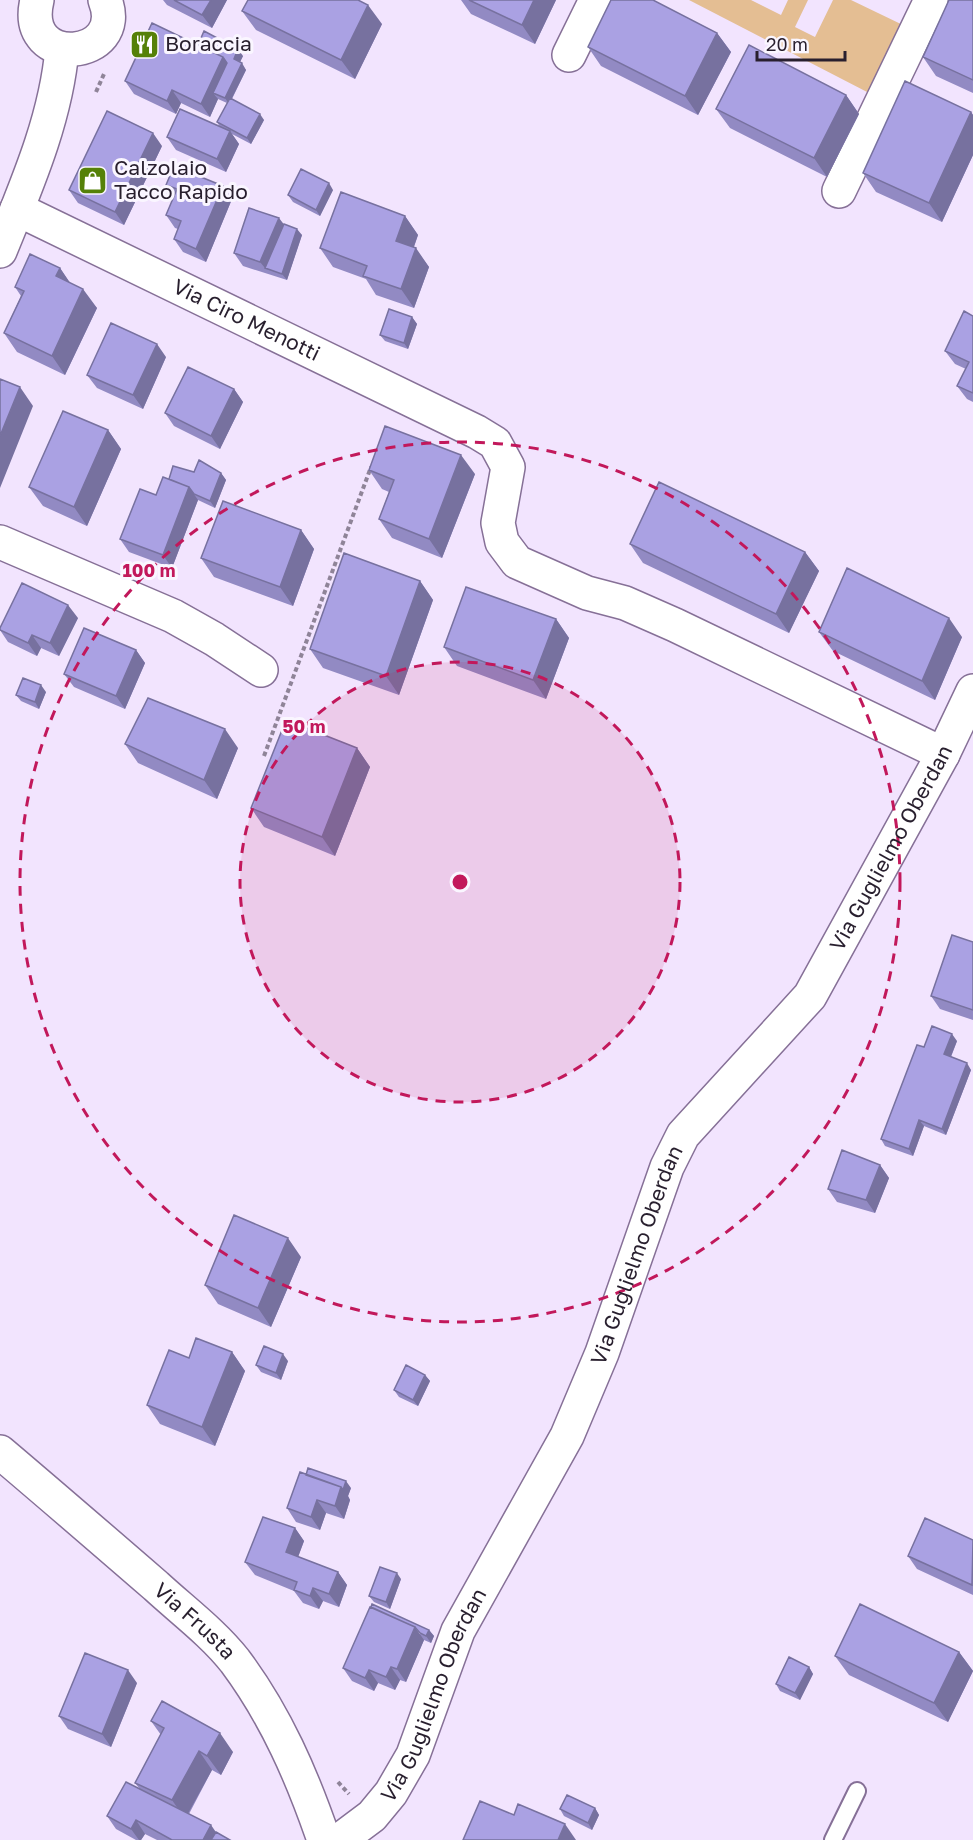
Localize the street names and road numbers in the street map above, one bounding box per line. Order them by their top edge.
street label: Via Ciro Menotti [169,273,325,366]
street label: Via Guglielmo Oberdan [823,740,957,955]
street label: Via Guglielmo Oberdan [585,1141,688,1369]
street label: Via Frusta [149,1577,242,1664]
street label: Via Guglielmo Oberdan [375,1583,491,1807]

